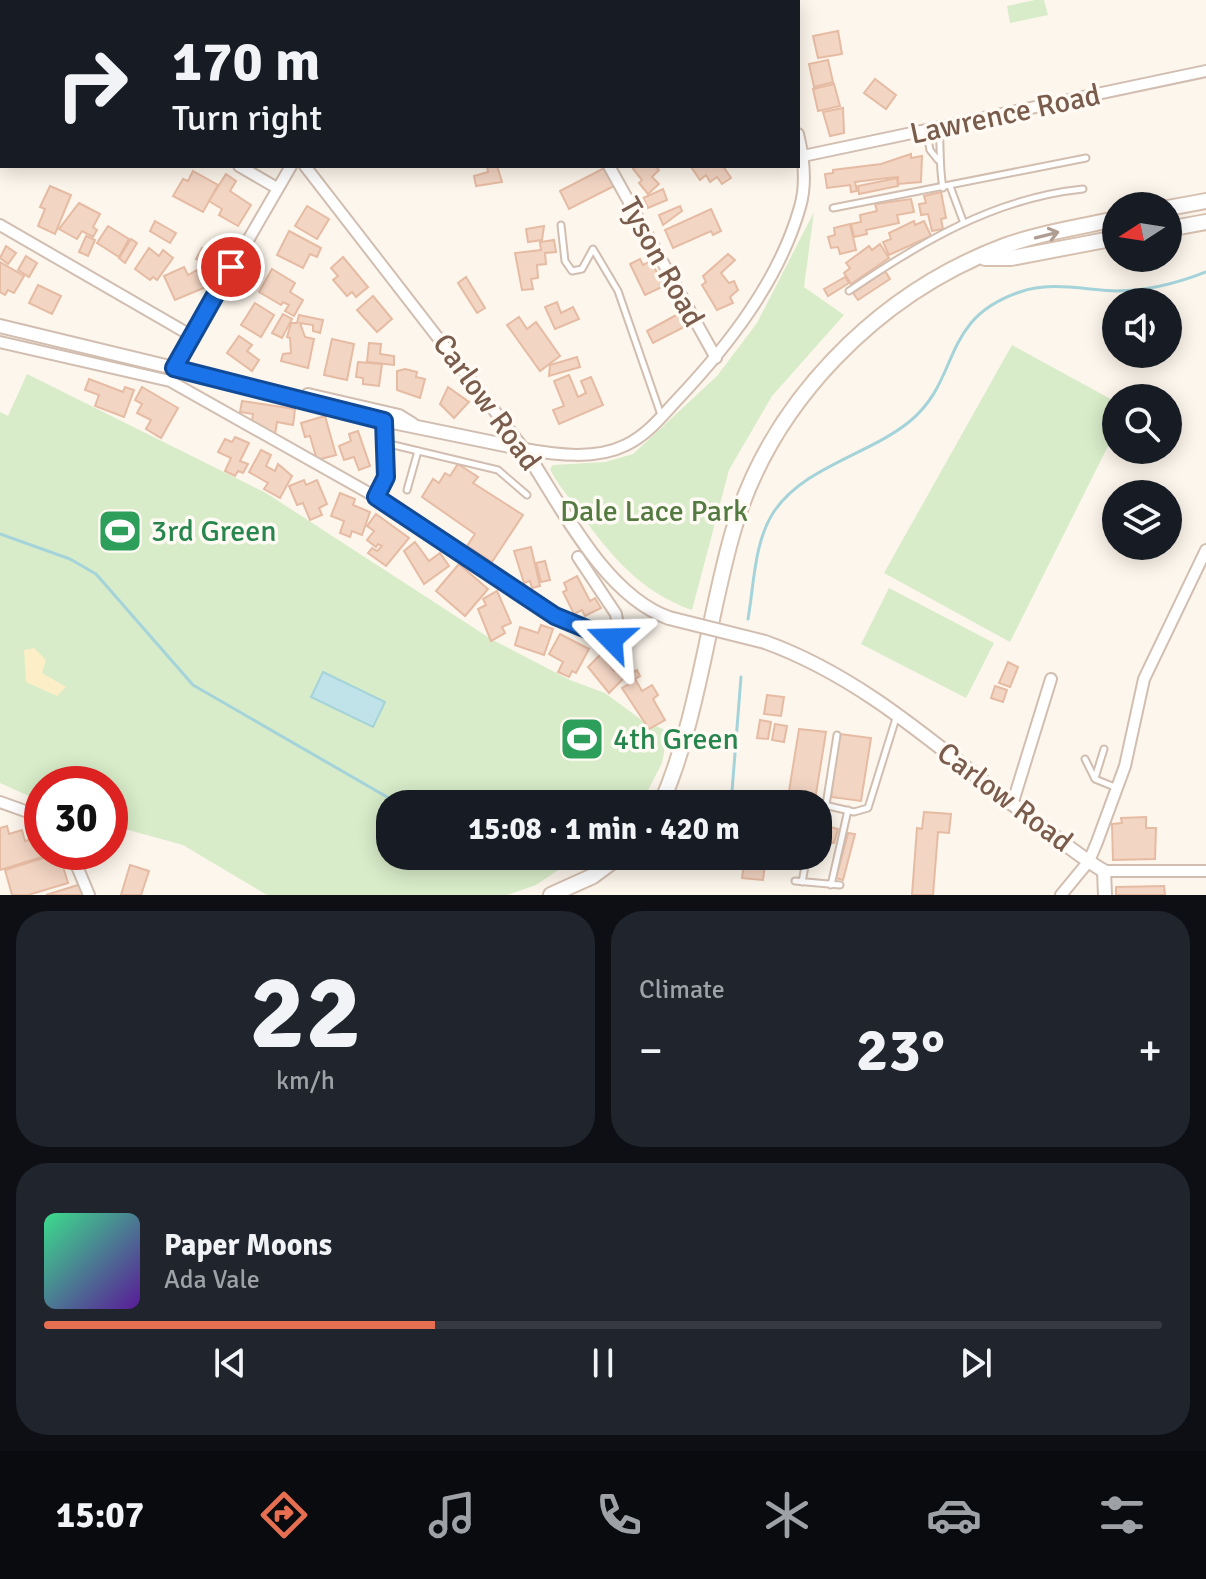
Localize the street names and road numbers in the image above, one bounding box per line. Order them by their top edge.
street label: Lawrence Road [907,76,1104,153]
street label: Tyson Road [611,191,712,334]
street label: Carlow Road [424,327,549,478]
street label: Carlow Road [929,734,1080,860]

